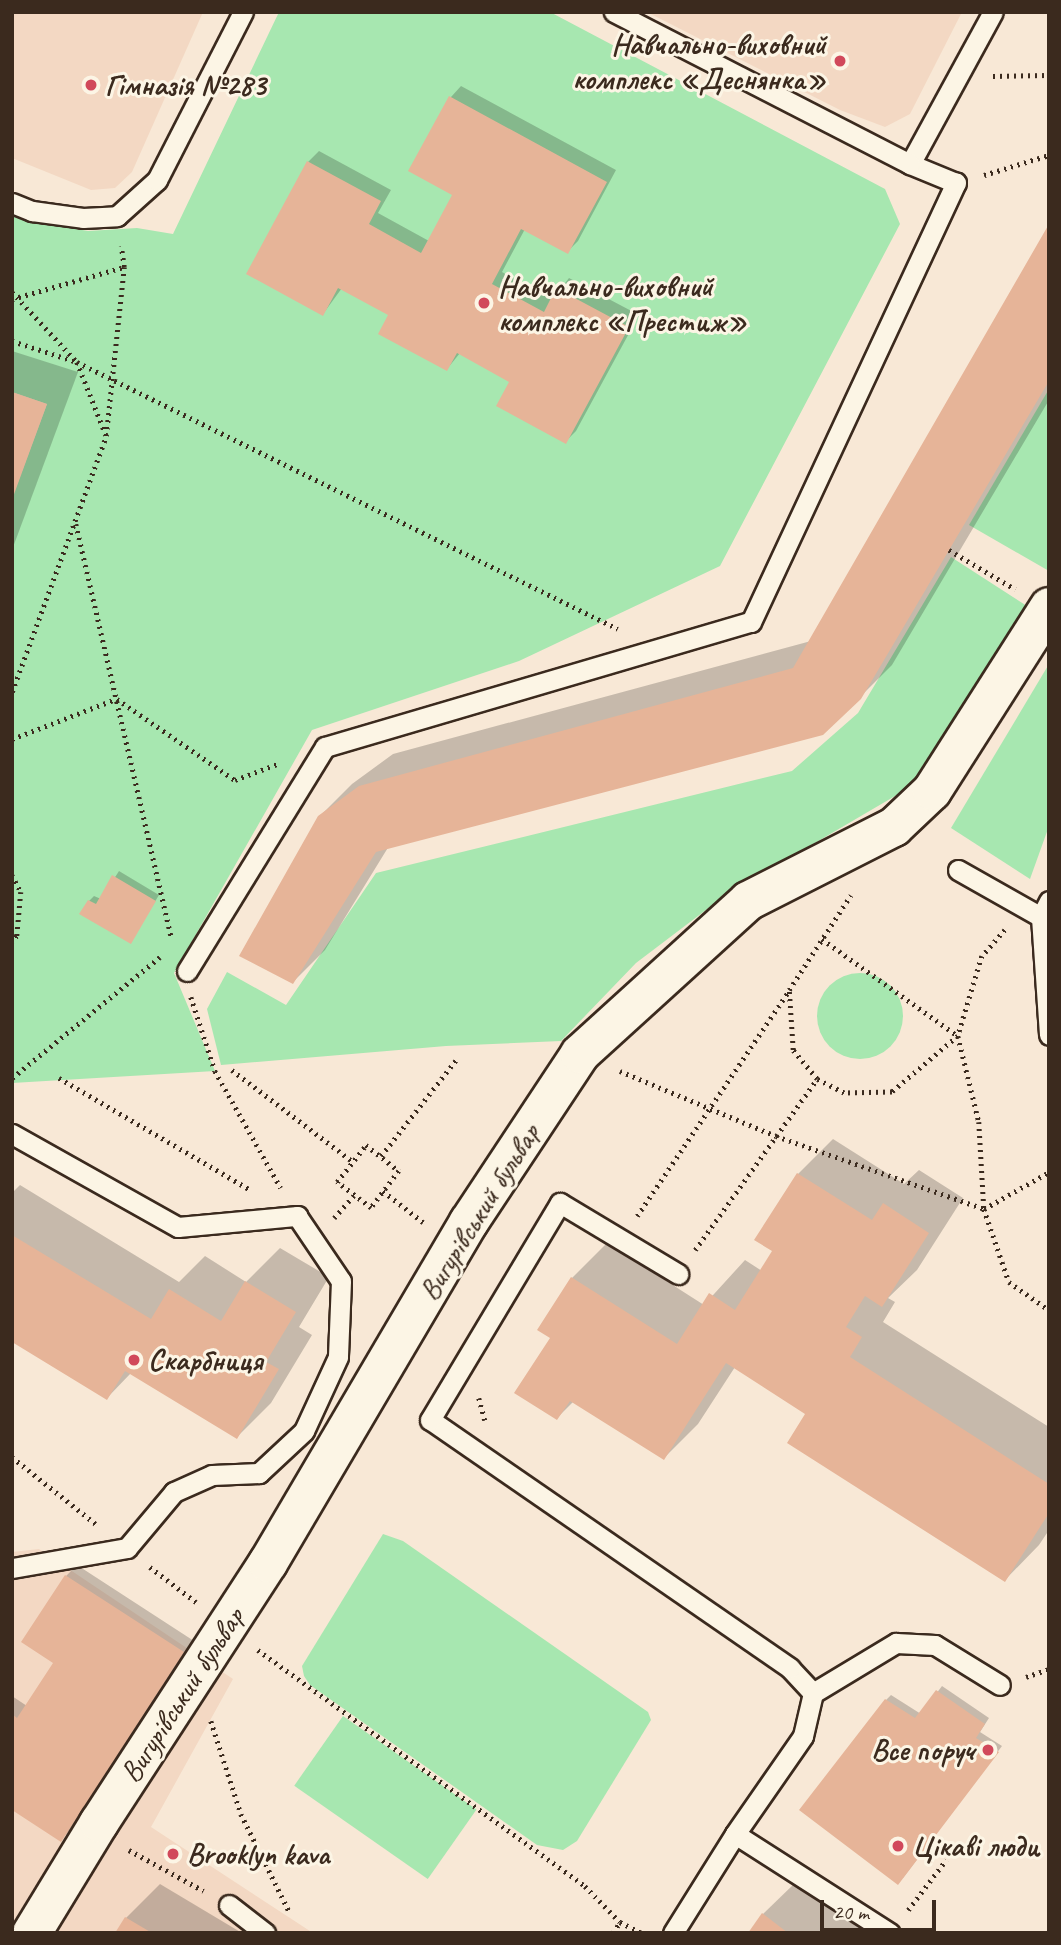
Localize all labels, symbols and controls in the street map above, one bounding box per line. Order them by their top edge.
place label: Навчально-виховний комплекс «Деснянка» [572,26,826,96]
marker: Навчально-виховний комплекс «Деснянка» [832,53,848,69]
place label: Гімназія №283 [105,67,266,103]
marker: Гімназія №283 [83,77,99,93]
place label: Навчально-виховний комплекс «Престиж» [498,268,747,338]
marker: Навчально-виховний комплекс «Престиж» [476,295,492,311]
street label: Вигурівський бульвар [410,1117,548,1307]
place label: Скарбниця [148,1342,263,1378]
marker: Скарбниця [126,1352,142,1368]
street label: Вигурівський бульвар [112,1601,252,1789]
place label: Все поруч [871,1732,974,1768]
marker: Все поруч [980,1742,996,1758]
place label: Цікаві люди [912,1828,1039,1864]
place label: Brooklyn kava [187,1836,330,1872]
marker: Цікаві люди [890,1838,906,1854]
marker: Brooklyn kava [165,1846,181,1862]
scale bar [823,1885,939,1929]
text: 20 m [833,1899,869,1925]

